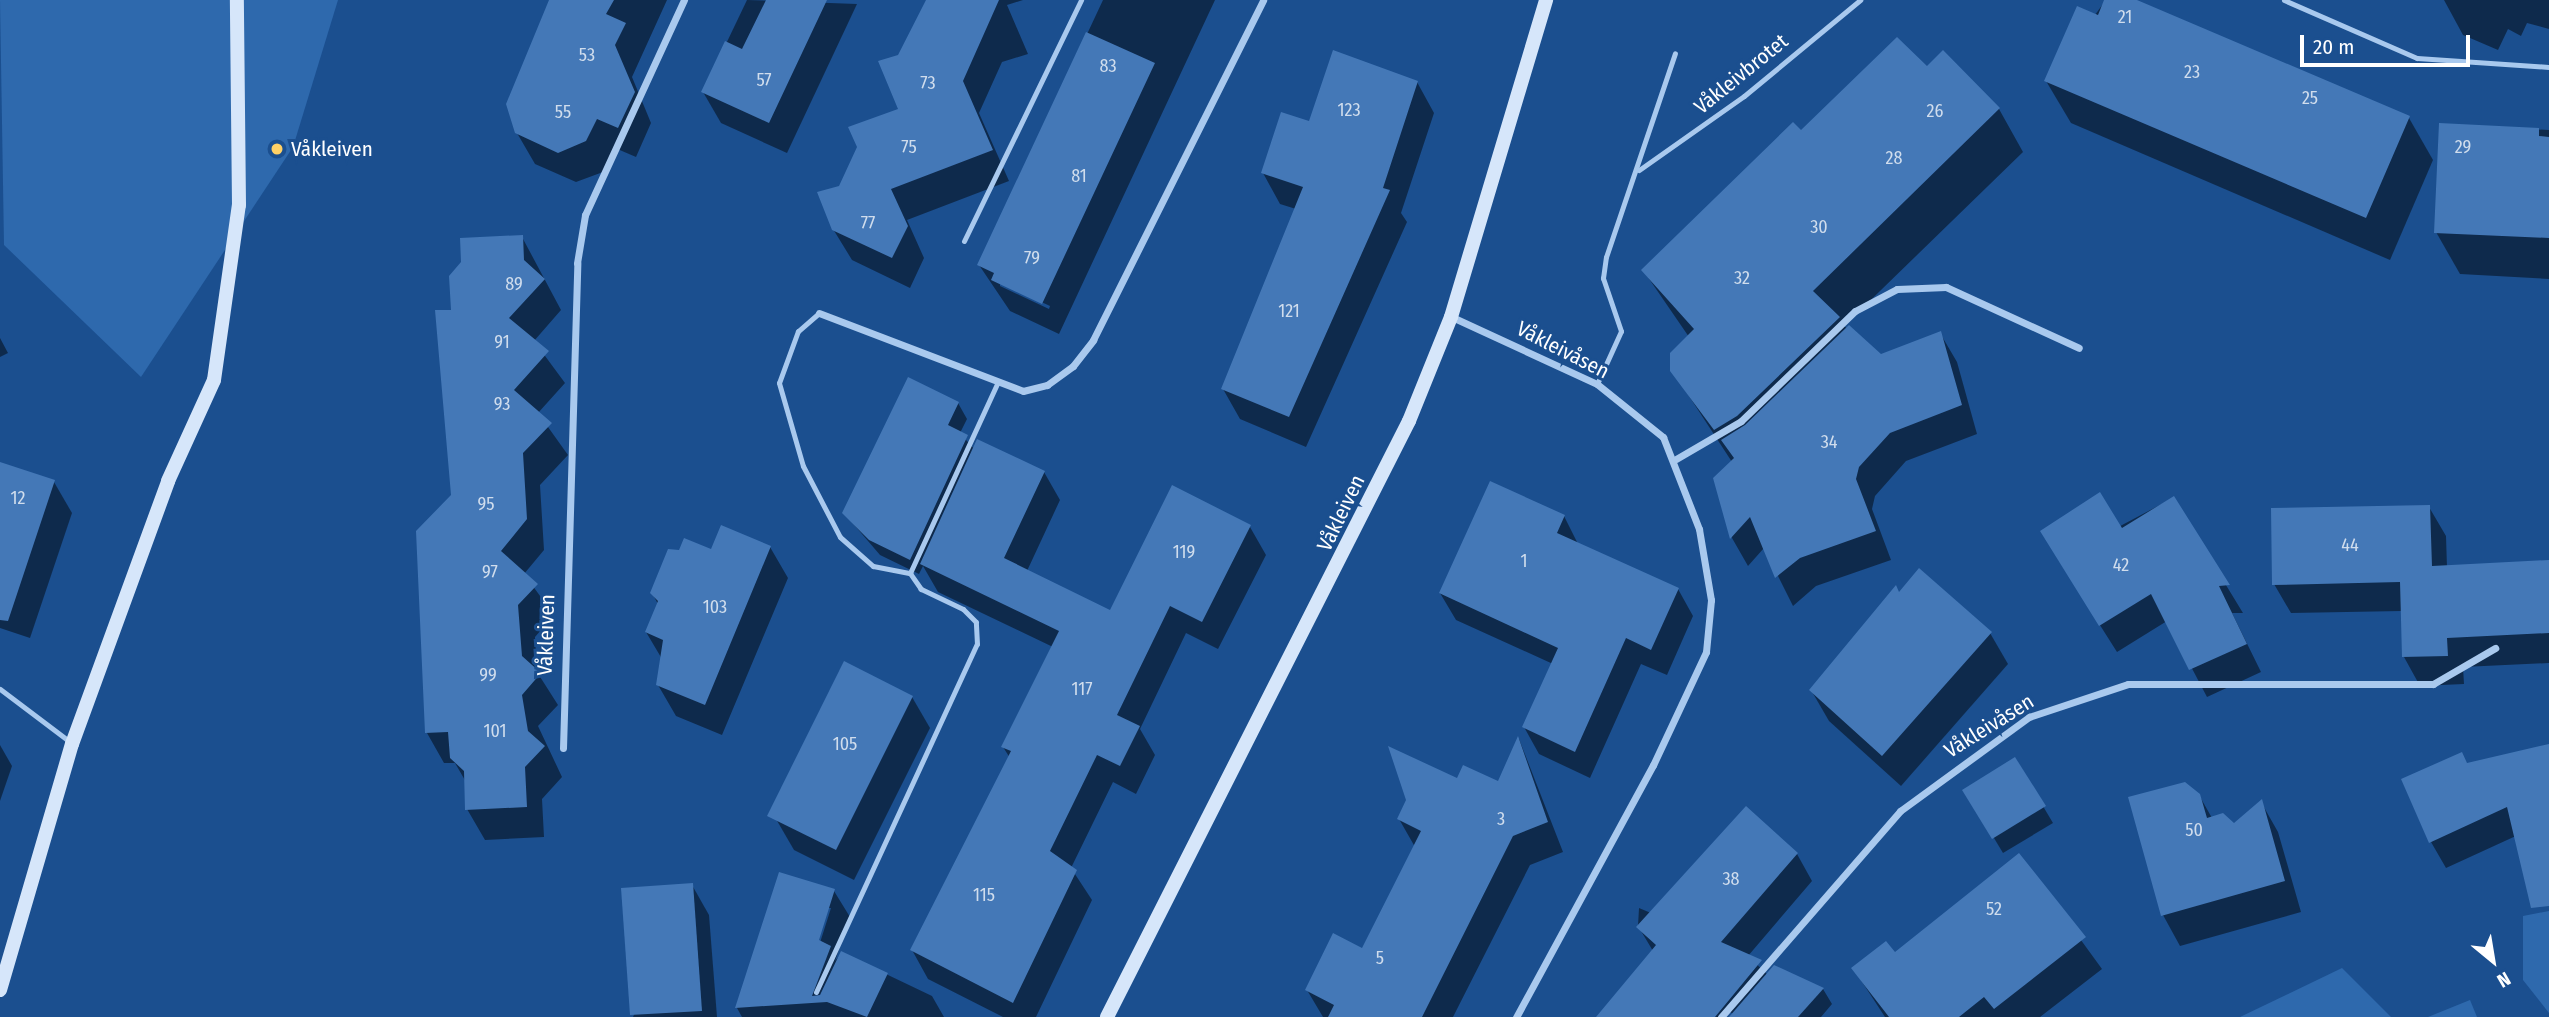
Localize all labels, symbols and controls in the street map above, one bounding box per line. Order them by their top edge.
house number: 21 [2118,6,2132,28]
scale bar [2304,21,2474,65]
street label: Våkleivbrotet [1689,29,1793,119]
text: 20 m [2313,34,2354,60]
house number: 53 [579,44,595,66]
house number: 83 [1099,55,1117,77]
house number: 23 [2184,61,2200,83]
house number: 57 [756,69,772,91]
house number: 73 [920,72,936,94]
house number: 25 [2302,87,2318,109]
house number: 123 [1337,99,1361,121]
house number: 26 [1927,100,1943,122]
house number: 55 [555,101,571,123]
place label: Våkleiven [291,136,373,162]
house number: 75 [901,136,917,158]
house number: 29 [2455,136,2471,158]
marker: Våkleiven [269,141,285,157]
house number: 28 [1886,147,1902,169]
house number: 81 [1071,165,1087,187]
house number: 77 [861,212,875,234]
house number: 30 [1810,216,1828,238]
house number: 79 [1024,247,1040,269]
house number: 32 [1734,267,1750,289]
house number: 89 [505,273,523,295]
house number: 121 [1278,300,1300,322]
street label: Våkleivåsen [1512,316,1614,384]
house number: 91 [494,331,510,353]
house number: 93 [494,393,510,415]
house number: 34 [1821,431,1837,453]
street label: Våkleiven [1312,471,1370,555]
house number: 12 [11,487,25,509]
house number: 95 [477,493,495,515]
house number: 44 [2341,534,2359,556]
house number: 119 [1173,541,1195,563]
house number: 1 [1520,550,1528,572]
house number: 42 [2113,554,2129,576]
house number: 97 [482,561,498,583]
street label: Våkleiven [532,594,560,676]
house number: 103 [703,596,727,618]
house number: 99 [479,664,497,686]
house number: 117 [1071,678,1093,700]
street label: Våkleivåsen [1940,689,2038,763]
house number: 101 [484,720,506,742]
house number: 105 [833,733,857,755]
house number: 3 [1497,808,1505,830]
house number: 50 [2185,819,2203,841]
house number: 38 [1722,868,1740,890]
house number: 115 [973,884,995,906]
house number: 52 [1986,898,2002,920]
north arrow [2458,926,2528,996]
house number: 5 [1376,947,1384,969]
text: N [2493,967,2514,992]

